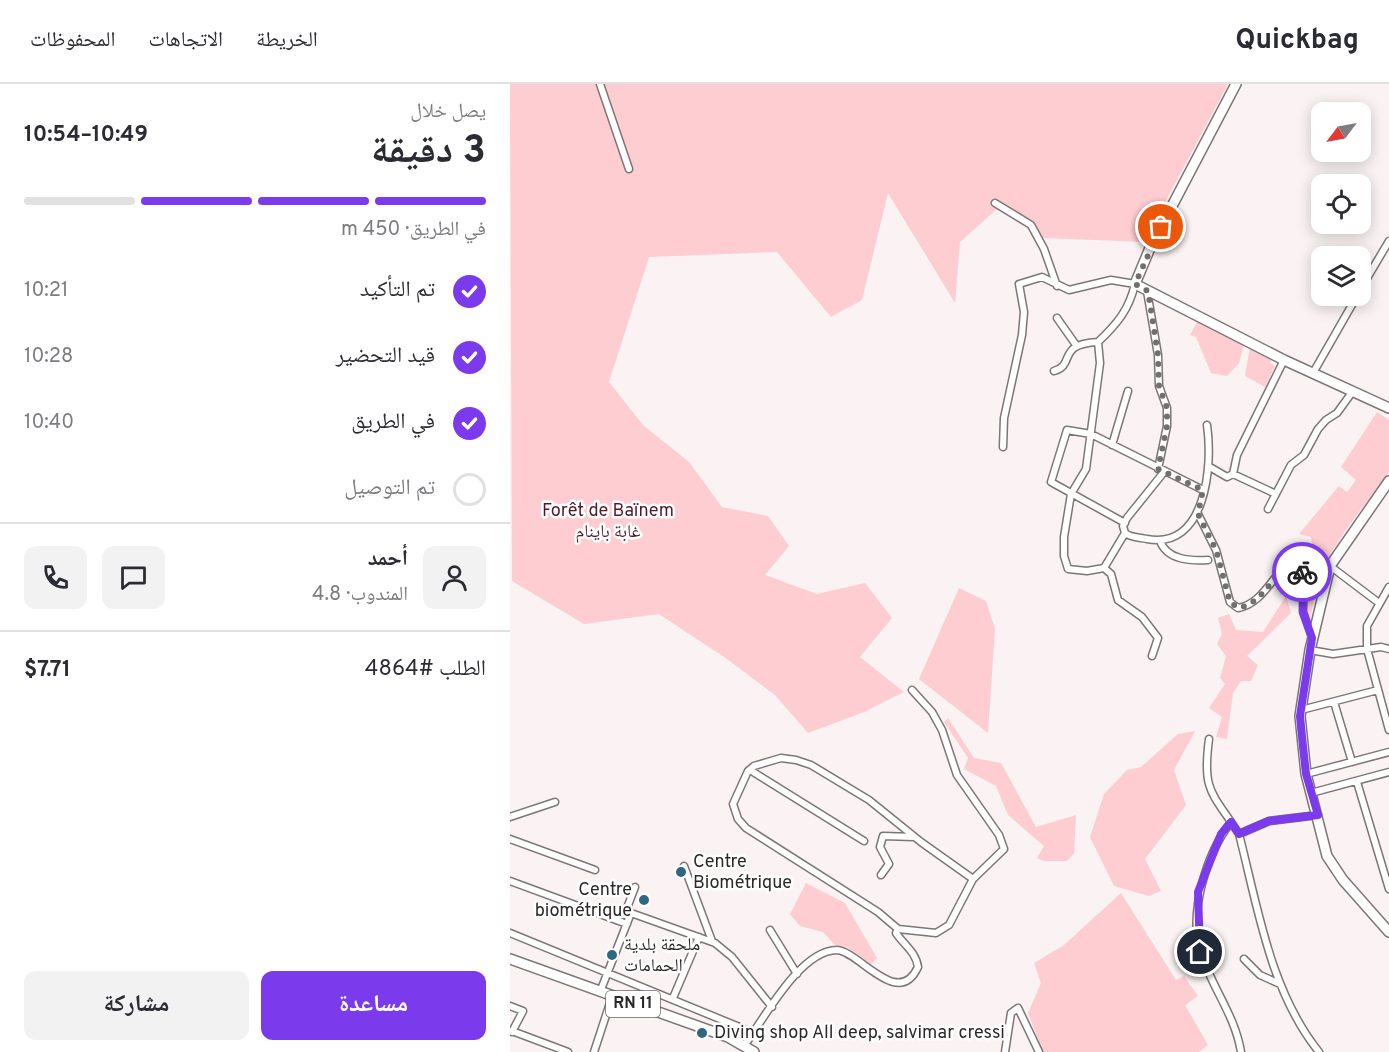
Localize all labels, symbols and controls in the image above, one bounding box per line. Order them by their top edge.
text: Quickbag [1235,23,1359,59]
text: المحفوظات [30,27,115,54]
text: الاتجاهات [148,27,223,54]
text: الخريطة [256,27,318,54]
text: يصل خلال [410,99,486,125]
north arrow [1311,102,1371,162]
map controls [1311,102,1371,306]
text: 10:49–10:54 [24,122,148,149]
text: 3 دقيقة [371,128,486,177]
button: locate [1311,174,1371,234]
pin [1135,201,1186,252]
icon: bag [1144,210,1177,243]
text: في الطريق · 450 m [341,217,486,243]
button: layers [1311,246,1371,306]
icon: check [453,275,486,308]
text: تم التأكيد [360,277,435,304]
text: 10:21 [24,278,69,304]
icon: check [453,341,486,374]
text: قيد التحضير [336,343,435,370]
text: 10:28 [24,344,73,370]
icon: check [453,407,486,440]
text: في الطريق [351,409,435,436]
text: 10:40 [24,410,74,436]
text: تم التوصيل [344,475,435,502]
park label: Forêt de Baïnem غابة باينام [542,500,674,544]
courier [1272,542,1332,602]
button: phone [24,546,87,609]
button: chat [102,546,165,609]
text: أحمد [368,546,408,573]
button: person [423,546,486,609]
icon: bike [1286,556,1319,589]
text: المندوب · 4.8 [312,582,408,608]
text: الطلب #4864 [365,656,486,683]
text: $7.71 [24,657,71,684]
place label: Centre Biométrique [693,851,792,895]
marker: Centre Biométrique [674,865,688,879]
place label: Centre biométrique [535,879,632,923]
marker: Centre biométrique [637,893,651,907]
pin [1174,926,1225,977]
place label: ملحقة بلدية الحمامات [624,934,700,978]
icon: home [1183,935,1216,968]
marker: ملحقة بلدية الحمامات [605,948,619,962]
button: مشاركة [24,971,249,1040]
button: مساعدة [261,971,486,1040]
road number: RN 11 [606,991,660,1017]
place label: Diving shop All deep, salvimar cressi [714,1022,1005,1045]
marker: Diving shop All deep, salvimar cressi [695,1026,709,1040]

